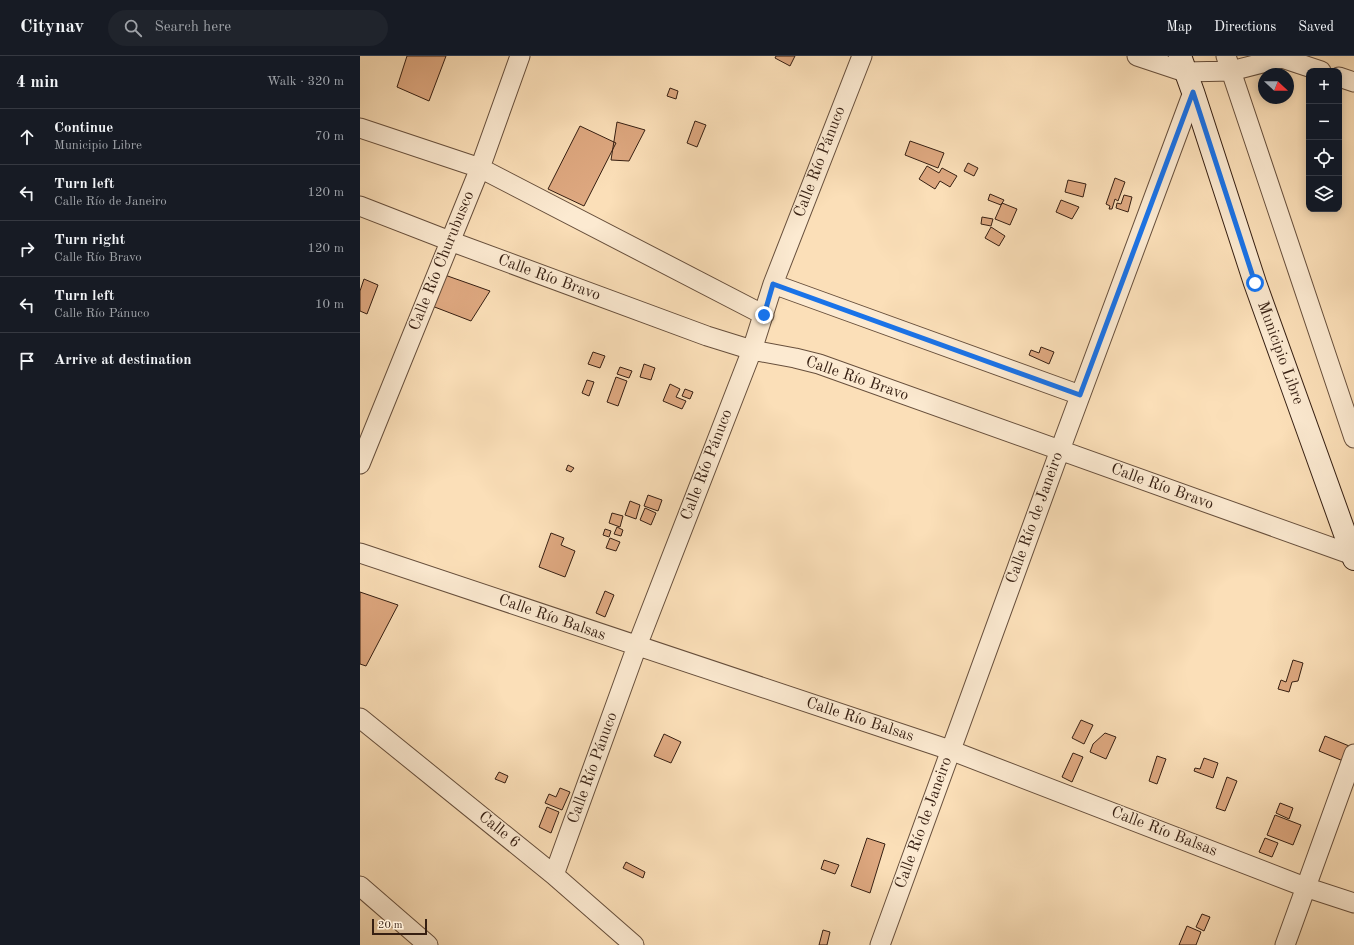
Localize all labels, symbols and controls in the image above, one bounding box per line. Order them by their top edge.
search box [108,10,388,46]
icon: search [122,17,144,39]
text: Citynav [20,18,84,37]
text: Search here [154,20,231,35]
text: Map [1166,20,1192,34]
text: Directions [1214,20,1276,34]
text: Saved [1298,20,1334,34]
north arrow [1258,68,1294,104]
map controls [1306,68,1342,212]
button: + [1306,68,1342,104]
text: 4 min [16,74,59,91]
text: Walk · 320 m [267,75,344,88]
street label: Calle Río Pánuco [791,104,849,220]
button: − [1306,104,1342,140]
text: Continue [54,121,113,136]
icon: ahead [16,126,38,148]
text: 70 m [315,130,344,143]
text: Municipio Libre [54,139,142,152]
button: locate [1306,140,1342,176]
button: layers [1306,176,1342,212]
text: Turn left [54,177,114,192]
icon: left [16,182,38,204]
text: 120 m [307,186,344,199]
street label: Calle Río Churubusco [407,189,477,333]
text: Calle Río de Janeiro [54,195,167,208]
text: Turn right [54,233,125,248]
icon: right [16,238,38,260]
text: 120 m [307,242,344,255]
text: Calle Río Bravo [54,251,142,264]
street label: Calle Río Bravo [496,252,603,304]
route start [1246,274,1264,292]
text: Turn left [54,289,114,304]
icon: left [16,294,38,316]
text: 10 m [315,298,344,311]
street label: Municipio Libre [1254,299,1306,407]
route end [755,306,773,324]
text: Calle Río Pánuco [54,307,149,320]
icon: arrive [16,350,38,372]
text: Arrive at destination [54,353,192,368]
street label: Calle Río Bravo [803,354,911,404]
street label: Calle Río Pánuco [678,407,736,523]
street label: Calle Río de Janeiro [1004,450,1066,586]
street label: Calle Río Bravo [1109,461,1216,513]
street label: Calle Río Balsas [496,592,608,644]
street label: Calle Río Balsas [804,695,916,745]
street label: Calle Río Pánuco [565,710,621,826]
street label: Calle Río de Janeiro [893,755,955,891]
street label: Calle Río Balsas [1109,804,1219,860]
street label: Calle 6 [475,809,523,851]
scale bar [372,917,427,936]
text: 20 m [378,920,403,931]

